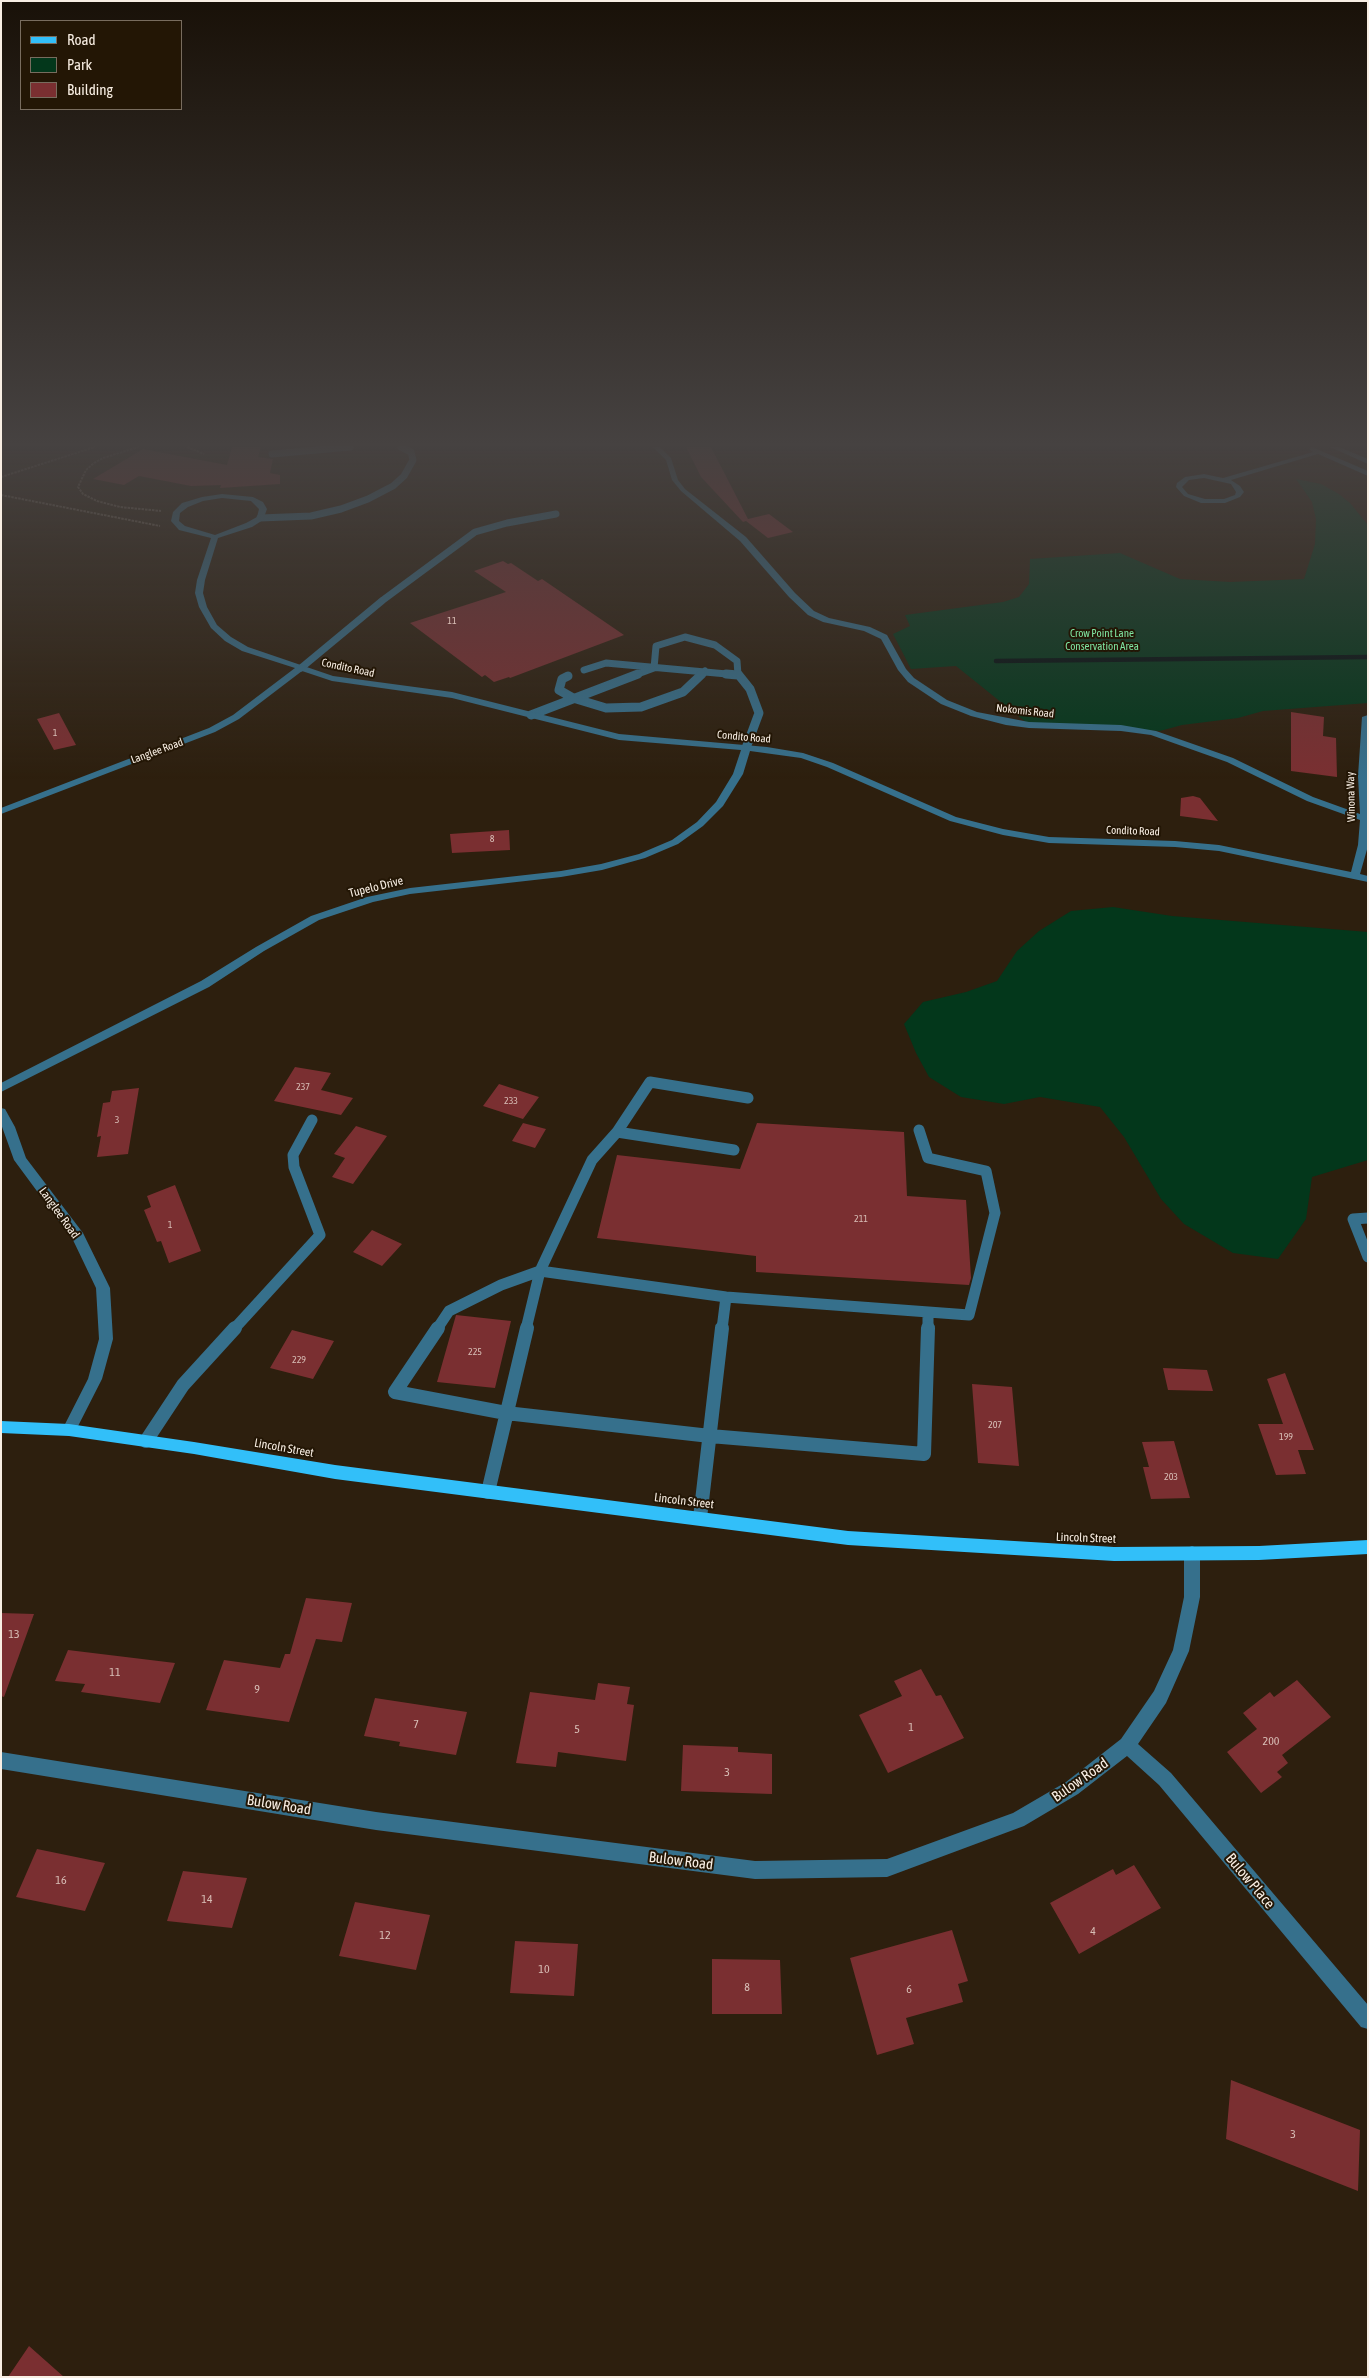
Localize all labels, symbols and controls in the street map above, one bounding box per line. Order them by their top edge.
legend [20,20,182,110]
text: Road [67,31,96,48]
text: Park [67,56,92,73]
text: Building [67,81,113,98]
house number: 11 [447,615,457,627]
park label: Crow Point Lane Conservation Area [1065,627,1139,653]
street label: Condito Road [320,656,376,680]
street label: Nokomis Road [995,701,1055,721]
house number: 1 [53,727,57,739]
street label: Condito Road [717,728,771,746]
street label: Langlee Road [129,735,185,767]
street label: Winona Way [1344,772,1358,822]
street label: Condito Road [1106,823,1160,839]
house number: 8 [490,833,494,845]
street label: Tupelo Drive [347,873,405,901]
house number: 237 [296,1081,310,1093]
house number: 233 [504,1095,518,1107]
house number: 3 [115,1114,119,1126]
street label: Langlee Road [36,1185,82,1241]
house number: 211 [854,1213,868,1225]
house number: 1 [168,1219,172,1231]
house number: 225 [468,1346,482,1358]
house number: 229 [292,1354,306,1366]
house number: 207 [988,1419,1002,1431]
house number: 199 [1279,1431,1293,1443]
street label: Lincoln Street [253,1436,315,1460]
house number: 203 [1164,1471,1178,1483]
street label: Lincoln Street [653,1490,715,1512]
street label: Lincoln Street [1056,1530,1116,1546]
house number: 13 [8,1627,20,1641]
house number: 11 [109,1665,121,1679]
house number: 9 [254,1682,260,1696]
house number: 7 [413,1717,419,1731]
house number: 1 [908,1720,914,1734]
house number: 5 [574,1722,580,1736]
house number: 200 [1263,1734,1279,1748]
street label: Bulow Road [1048,1754,1112,1806]
house number: 3 [724,1765,730,1779]
street label: Bulow Road [246,1791,312,1819]
street label: Bulow Road [648,1848,714,1874]
street label: Bulow Place [1222,1850,1278,1912]
house number: 16 [55,1873,67,1887]
house number: 14 [201,1892,213,1906]
house number: 4 [1090,1924,1096,1938]
house number: 12 [379,1928,391,1942]
house number: 10 [538,1962,550,1976]
house number: 8 [744,1980,750,1994]
house number: 6 [906,1982,912,1996]
house number: 3 [1290,2127,1296,2141]

